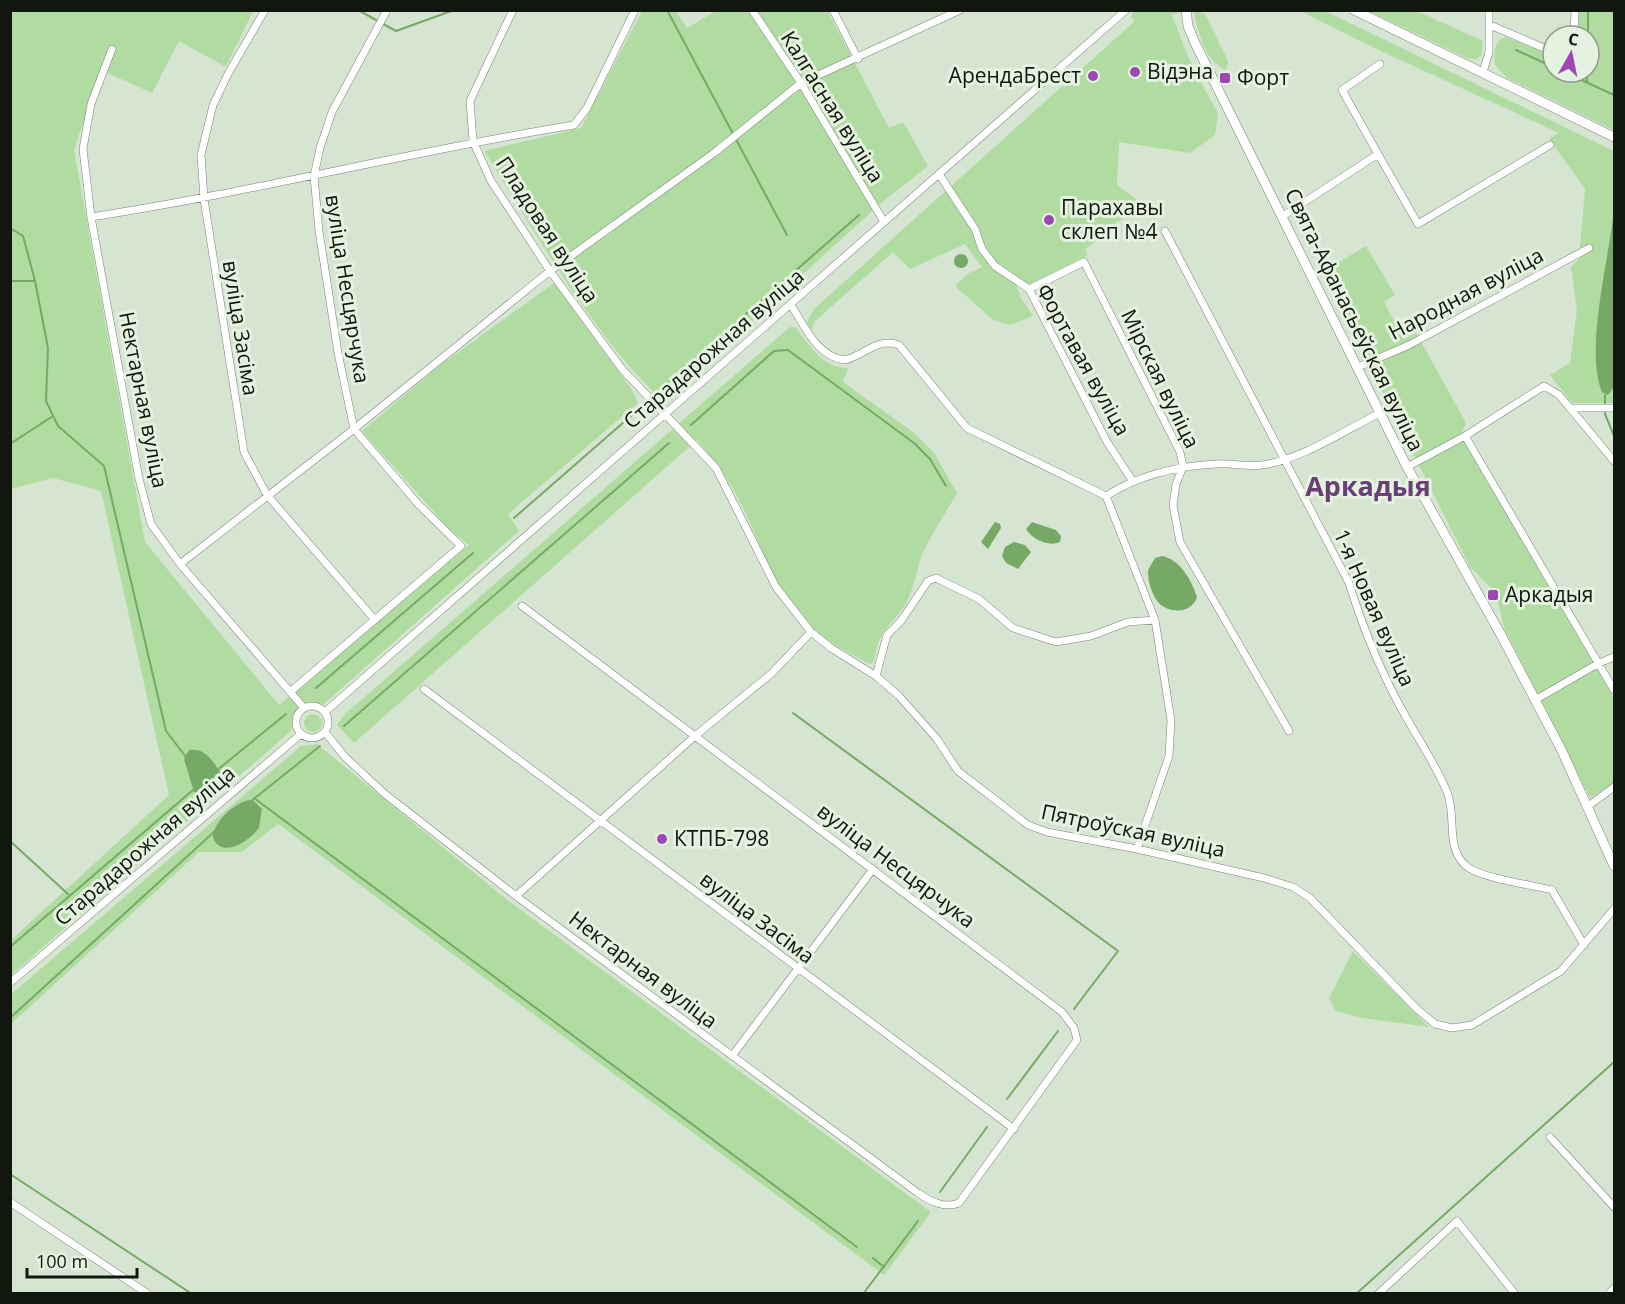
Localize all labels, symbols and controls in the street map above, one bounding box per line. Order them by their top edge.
north arrow [1541,24,1601,84]
street label: Калгасная вуліца [775,25,891,188]
text: С [1567,28,1580,51]
place label: Відэна [1147,57,1213,85]
place label: АрендаБрест [949,61,1081,89]
place label: Форт [1237,63,1289,91]
marker: Відэна [1128,65,1142,79]
marker: АрендаБрест [1086,69,1100,83]
marker: Форт [1218,71,1232,85]
street label: Пладовая вуліца [490,151,606,308]
street label: Свята-Афанасьеўская вуліца [1279,183,1431,456]
street label: вуліца Несцярчука [319,192,377,385]
place label: Парахавы склеп №4 [1061,193,1163,245]
marker: Парахавы склеп №4 [1042,213,1056,227]
street label: Народная вуліца [1383,241,1548,346]
street label: вуліца Засіма [216,258,265,397]
street label: Старадарожная вуліца [617,262,810,434]
street label: Фортавая вуліца [1031,279,1137,440]
street label: Мірская вуліца [1115,304,1207,453]
street label: Нектарная вуліца [113,309,175,490]
district label: Аркадыя [1305,467,1431,504]
street label: 1-я Новая вуліца [1328,524,1422,691]
place label: Аркадыя [1505,580,1593,608]
marker: Аркадыя [1486,588,1500,602]
street label: Старадарожная вуліца [48,759,241,931]
street label: вуліца Несцярчука [812,797,981,934]
street label: Пятроўская вуліца [1039,797,1228,863]
place label: КТПБ-798 [674,824,769,852]
marker: КТПБ-798 [655,832,669,846]
street label: вуліца Засіма [695,865,821,969]
street label: Нектарная вуліца [564,904,724,1034]
scale bar [27,1241,136,1279]
text: 100 m [36,1249,88,1273]

